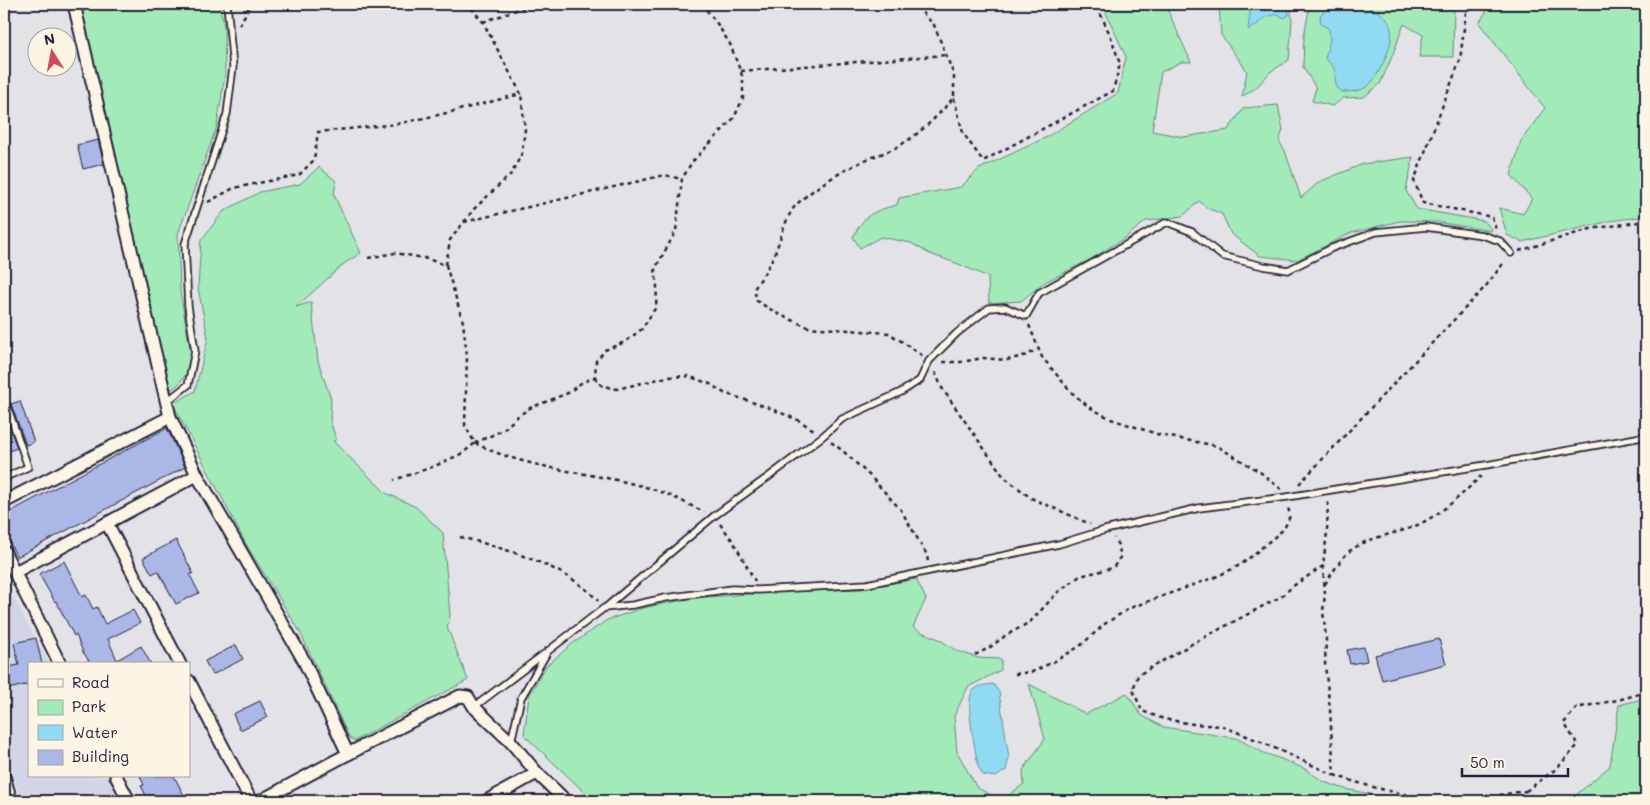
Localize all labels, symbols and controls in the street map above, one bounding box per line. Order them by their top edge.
north arrow [28,28,78,78]
text: N [42,28,56,49]
legend [28,662,190,778]
text: Road [72,672,109,692]
text: Park [72,696,106,716]
text: Water [72,722,118,742]
scale bar [1462,745,1569,777]
text: Building [72,746,129,766]
text: 50 m [1470,752,1505,772]

